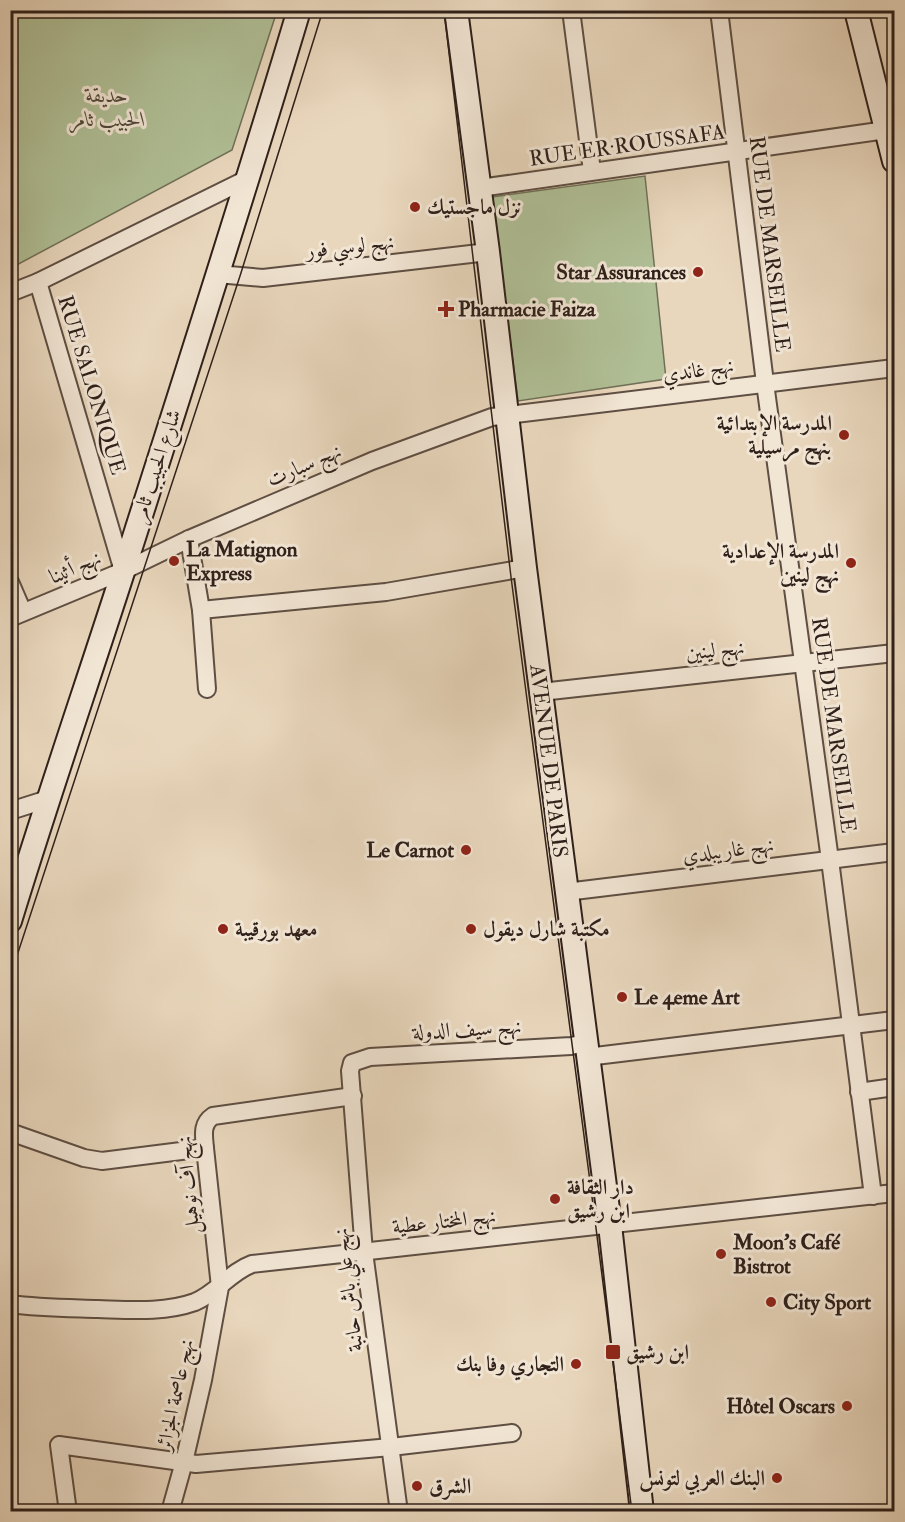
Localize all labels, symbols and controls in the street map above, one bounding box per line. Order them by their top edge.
park label: حديقة الحبيب ثامر [68,82,146,134]
street label: RUE ER·ROUSSAFA [527,118,727,173]
street label: RUE DE MARSEILLE [743,134,796,354]
place label: نزل ماجستيك [427,194,522,221]
marker: نزل ماجستيك [408,200,422,214]
street label: نهج لوسي فور [303,228,396,271]
place label: Star Assurances [556,259,686,286]
marker: Star Assurances [691,265,705,279]
street label: RUE SALONIQUE [51,292,132,478]
place label: Pharmacie Faiza [458,296,597,323]
marker: Pharmacie Faiza [439,302,453,316]
street label: نهج غاندي [661,352,736,394]
street label: شارع الحبيب ثامر [125,406,191,528]
place label: المدرسة الإبتدائية بنهج مرسيلية [717,410,832,466]
marker: المدرسة الإبتدائية بنهج مرسيلية [837,428,851,442]
street label: نهج سبارت [263,438,348,498]
place label: La Matignon Express [186,536,298,587]
place label: المدرسة الإعدادية نهج لينين [722,538,839,594]
street label: نهج أثينا [44,543,107,595]
marker: La Matignon Express [167,554,181,568]
marker: المدرسة الإعدادية نهج لينين [844,556,858,570]
street label: RUE DE MARSEILLE [805,615,862,835]
street label: نهج لينين [684,634,746,672]
street label: AVENUE DE PARIS [523,662,574,859]
street label: نهج غاريبلدي [681,831,776,874]
place label: Le Carnot [366,837,454,864]
marker: Le Carnot [459,843,473,857]
place label: معهد بورقيبة [235,916,317,943]
place label: مكتبة شارل ديقول [483,916,610,943]
marker: معهد بورقيبة [216,922,230,936]
marker: مكتبة شارل ديقول [464,922,478,936]
place label: Le 4eme Art [634,984,740,1011]
marker: Le 4eme Art [615,990,629,1004]
street label: نهج سيف الدولة [411,1013,523,1051]
street label: نهج آف نوهيل [171,1135,211,1235]
place label: دار الثقافة ابن رشيق [567,1174,634,1225]
marker: دار الثقافة ابن رشيق [548,1192,562,1206]
street label: نهج المختار عطية [391,1203,498,1245]
street label: نهج علي باش حانبة [328,1226,375,1353]
place label: Moon's Café Bistrot [732,1229,841,1280]
marker: Moon's Café Bistrot [714,1247,728,1261]
place label: City Sport [783,1289,871,1316]
marker: City Sport [764,1295,778,1309]
street label: نهج عاصمة الجزائر [150,1337,205,1456]
place label: ابن رشيق [626,1339,689,1366]
marker: ابن رشيق [604,1343,622,1361]
place label: التجاري وفا بنك [456,1351,564,1381]
marker: التجاري وفا بنك [569,1357,583,1371]
place label: Hôtel Oscars [726,1393,835,1420]
marker: Hôtel Oscars [840,1399,854,1413]
place label: البنك العربي لتونس [639,1465,765,1496]
marker: البنك العربي لتونس [770,1471,784,1485]
place label: الشرق [429,1473,471,1500]
marker: الشرق [410,1479,424,1493]

